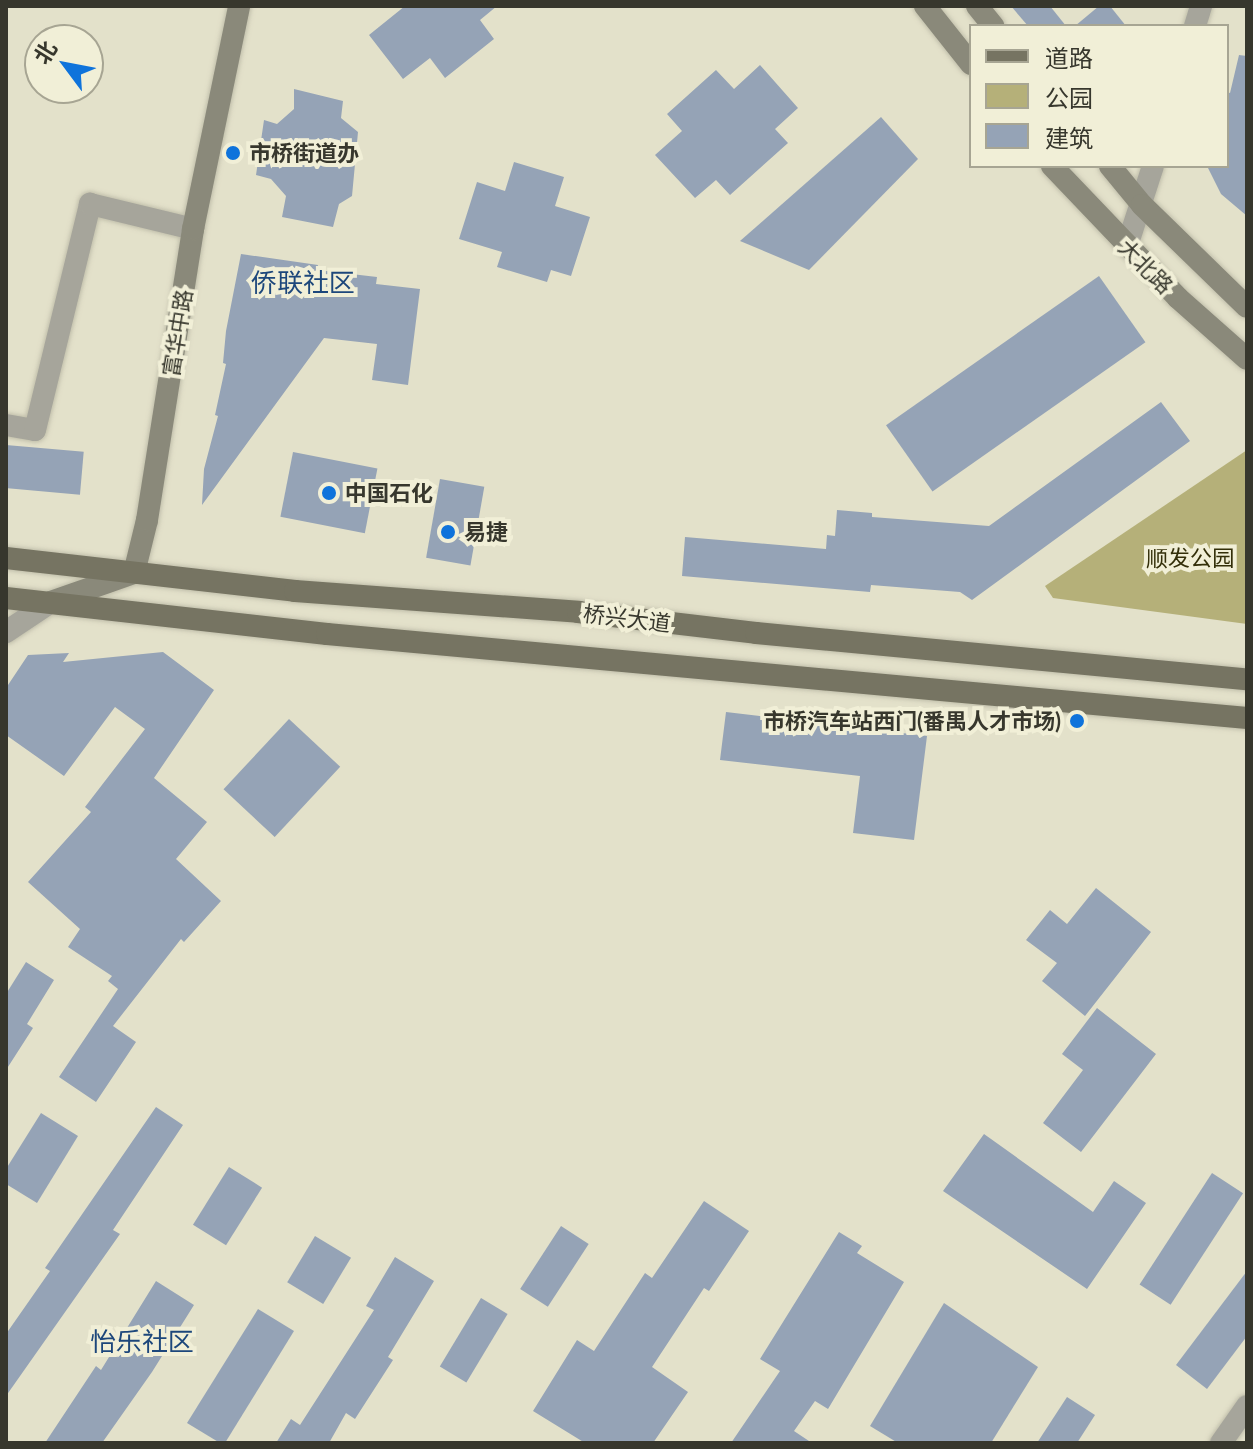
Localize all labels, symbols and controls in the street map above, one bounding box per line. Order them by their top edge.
north arrow [24,24,104,104]
legend [969,24,1229,168]
text: 北 [28,36,62,69]
text: 道路 [1045,43,1093,72]
text: 公园 [1045,83,1093,112]
text: 建筑 [1045,123,1093,152]
place label: 市桥街道办 [249,140,359,166]
marker: 市桥街道办 [224,144,242,162]
street label: 大北路 [1113,233,1179,299]
district label: 侨联社区 [251,267,355,299]
street label: 富华中路 [157,287,197,379]
place label: 中国石化 [345,480,433,506]
marker: 中国石化 [320,484,338,502]
place label: 易捷 [464,519,508,545]
marker: 易捷 [439,523,457,541]
park label: 顺发公园 [1146,545,1234,571]
street label: 桥兴大道 [582,600,672,636]
place label: 市桥汽车站西门(番禺人才市场) [763,708,1061,734]
marker: 市桥汽车站西门(番禺人才市场) [1068,712,1086,730]
district label: 怡乐社区 [90,1326,194,1358]

